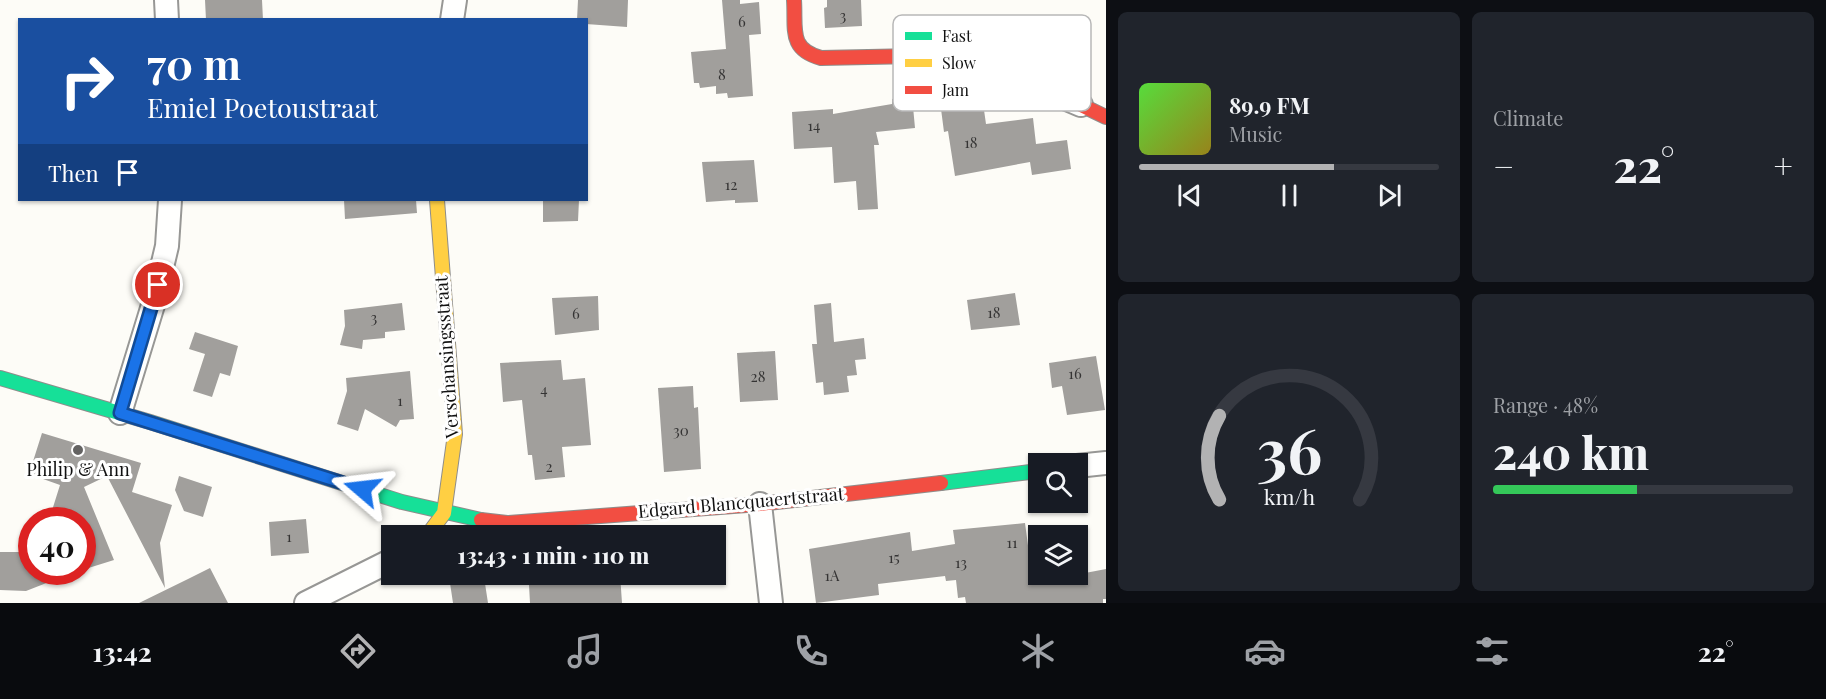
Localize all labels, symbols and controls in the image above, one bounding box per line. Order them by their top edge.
house number: 3 [840,5,847,25]
house number: 6 [738,11,746,31]
legend [893,15,1091,111]
text: Fast [942,25,972,46]
text: 70 m [147,35,241,91]
icon: right [48,42,126,120]
text: Slow [942,52,977,73]
house number: 8 [718,64,726,84]
text: Jam [941,79,969,100]
text: Emiel Poetoustraat [147,89,378,125]
text: 89.9 FM [1229,90,1310,120]
text: Climate [1493,104,1563,131]
house number: 14 [808,115,820,135]
text: Music [1229,120,1282,147]
house number: 18 [964,132,978,152]
text: 22° [1614,134,1674,194]
text: − [1493,143,1514,187]
text: + [1774,143,1793,187]
icon: arrive [111,156,144,189]
text: Then [48,158,99,188]
house number: 12 [725,174,737,194]
icon: previous [1173,179,1206,212]
icon: pause [1273,179,1306,212]
icon: next [1373,179,1406,212]
pin [132,259,183,310]
icon: arrive [141,268,174,301]
street label: Verschansingsstraat [428,275,464,440]
house number: 18 [987,302,1001,322]
house number: 6 [572,303,580,323]
house number: 3 [371,307,378,327]
house number: 16 [1068,363,1082,383]
house number: 28 [751,366,766,386]
house number: 4 [540,379,548,399]
house number: 1 [397,390,403,410]
text: Range · 48% [1493,391,1598,418]
text: 36 [1256,406,1322,490]
house number: 30 [673,420,689,440]
text: 240 km [1493,421,1649,481]
marker: Philip & Ann [71,443,85,457]
map controls [1028,453,1088,585]
button: search [1028,453,1088,513]
house number: 2 [545,456,553,476]
place label: Philip & Ann [26,457,130,481]
position arrow [330,457,394,521]
street label: Edgard Blancquaertstraat [637,481,846,523]
text: km/h [1263,482,1315,510]
speed limit sign: 40 [18,507,96,585]
button: layers [1028,525,1088,585]
house number: 1 [286,526,292,546]
house number: 11 [1006,532,1018,552]
text: 13:43 · 1 min · 110 m [458,540,649,570]
house number: 15 [888,547,900,567]
house number: 13 [955,552,967,572]
house number: 1A [824,565,840,585]
icon: directions [337,630,379,672]
icon: music [564,630,606,672]
icon: phone [790,630,832,672]
icon: climate [1017,630,1059,672]
icon: car [1244,630,1286,672]
icon: filters [1471,630,1513,672]
text: 13:42 [92,633,152,669]
text: 22° [1698,633,1734,669]

